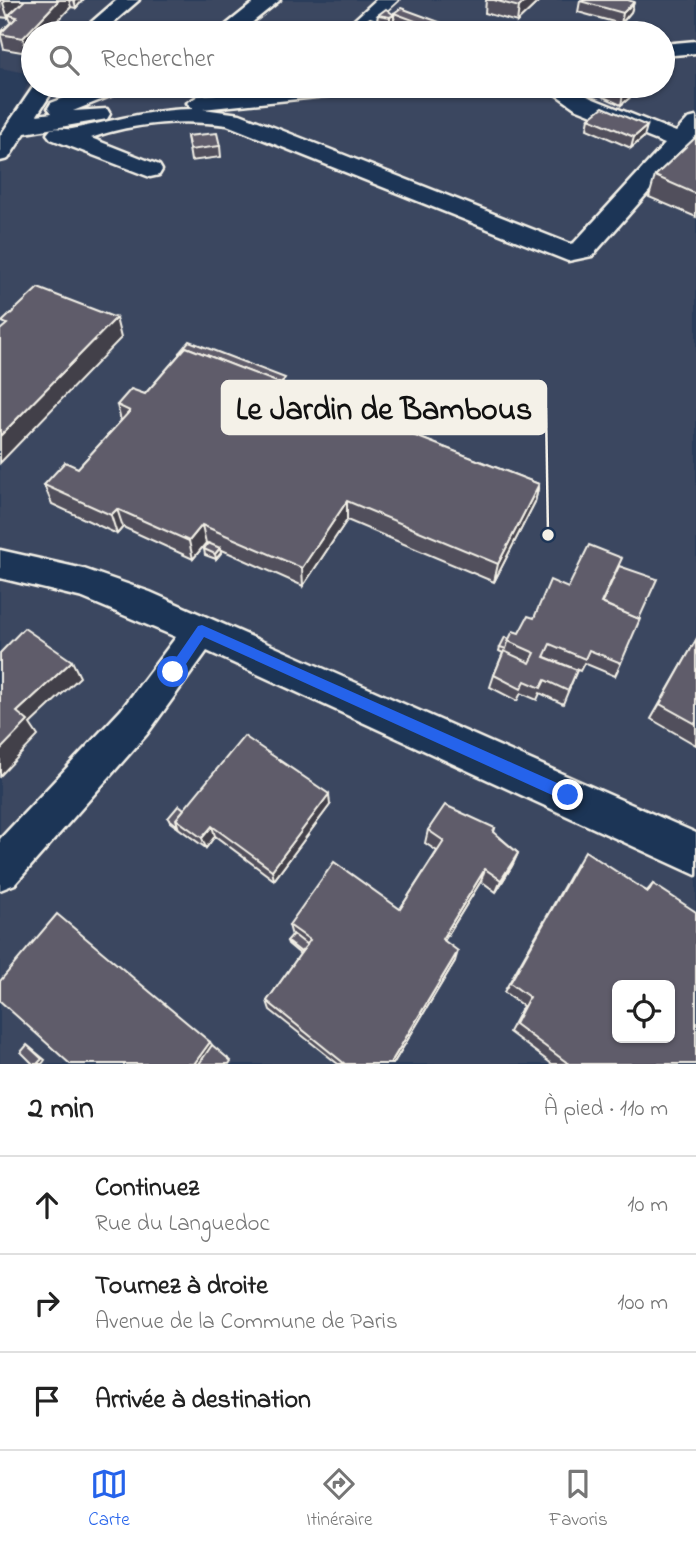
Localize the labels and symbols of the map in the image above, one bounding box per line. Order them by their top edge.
callout: Le Jardin de Bambous [222,381,546,434]
text: Le Jardin de Bambous [236,388,532,435]
route start [157,656,188,687]
route end [552,779,583,810]

